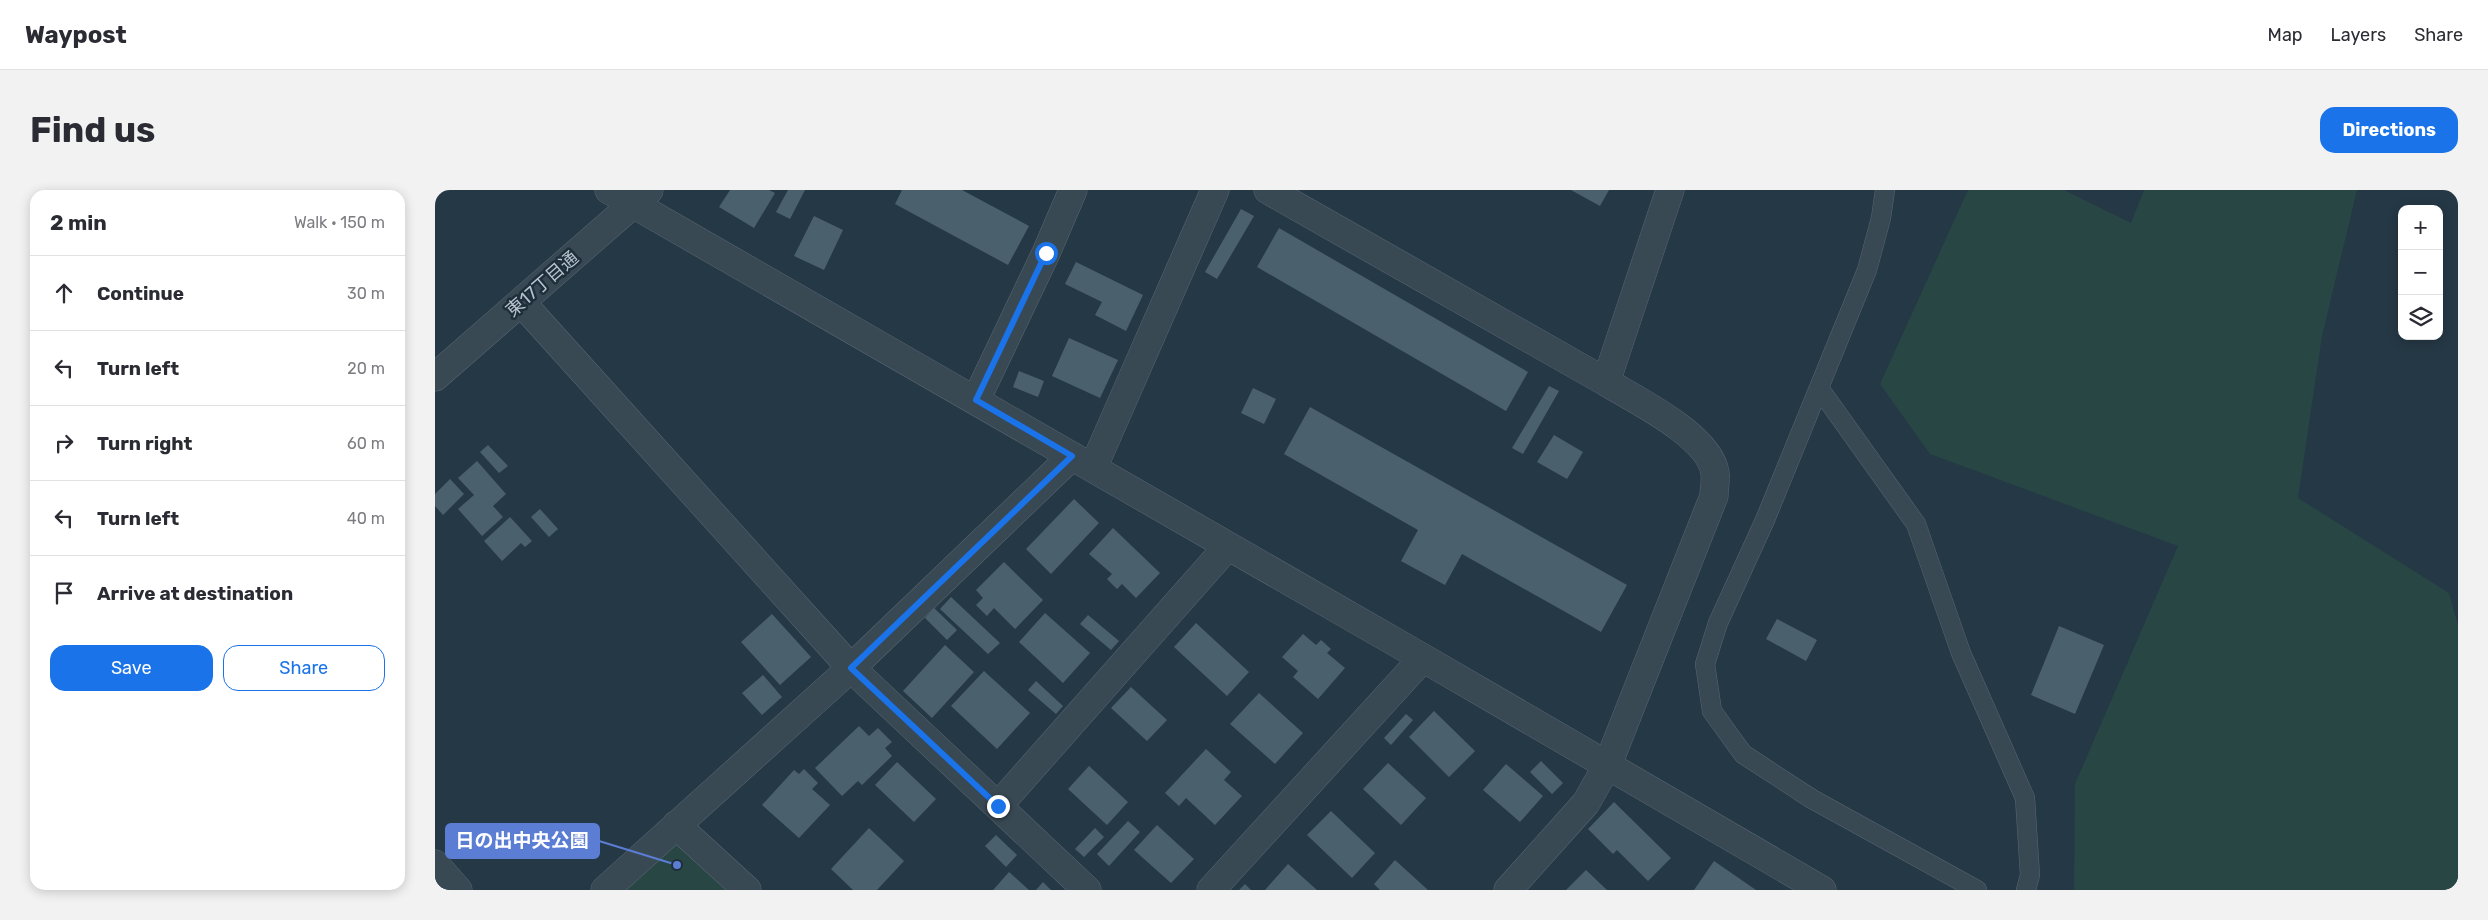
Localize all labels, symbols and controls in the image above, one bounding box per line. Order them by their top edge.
text: Waypost [25,21,127,49]
text: Map [2268,24,2303,46]
text: Layers [2331,24,2386,46]
text: Share [2414,24,2463,46]
button: Directions [2320,107,2458,153]
text: Find us [30,109,155,151]
map controls [2398,205,2443,340]
button: + [2398,205,2443,250]
text: 2 min [50,210,107,235]
text: Walk · 150 m [294,213,385,232]
route start [1035,242,1058,265]
street label: 東17丁目通 [501,247,583,321]
button: − [2398,250,2443,295]
icon: ahead [50,279,78,307]
text: Continue [97,282,184,305]
text: 30 m [347,284,385,303]
button: layers [2398,295,2443,340]
icon: left [50,354,78,382]
text: Turn left [97,357,179,380]
text: 20 m [347,359,385,378]
icon: right [50,429,78,457]
text: Turn right [97,432,192,455]
text: 60 m [347,434,385,453]
icon: left [50,504,78,532]
text: Turn left [97,507,179,530]
text: 40 m [347,509,385,528]
icon: arrive [50,579,78,607]
text: Arrive at destination [97,582,293,605]
button: Save [50,645,213,691]
button: Share [223,645,385,691]
route end [987,795,1010,818]
callout: 日の出中央公園 [446,824,599,858]
text: 日の出中央公園 [455,829,589,852]

